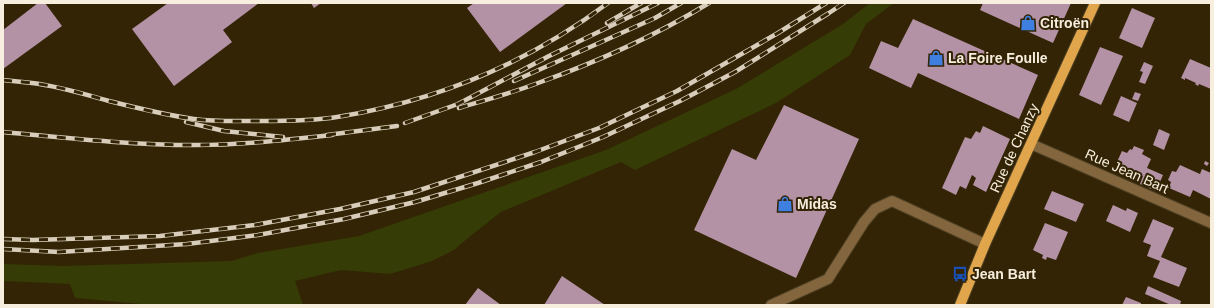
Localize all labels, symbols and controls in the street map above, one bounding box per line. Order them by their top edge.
shop icon: Citroën [1019,14,1037,32]
place label: Citroën [1040,15,1089,31]
shop icon: La Foire Foulle [927,49,945,67]
place label: La Foire Foulle [948,50,1048,66]
street label: Rue de Chanzy [986,101,1042,195]
street label: Rue Jean Bart [1083,145,1171,197]
shop icon: Midas [776,195,794,213]
place label: Midas [797,196,837,212]
bus stop icon: Jean Bart [951,265,969,283]
place label: Jean Bart [972,266,1036,282]

